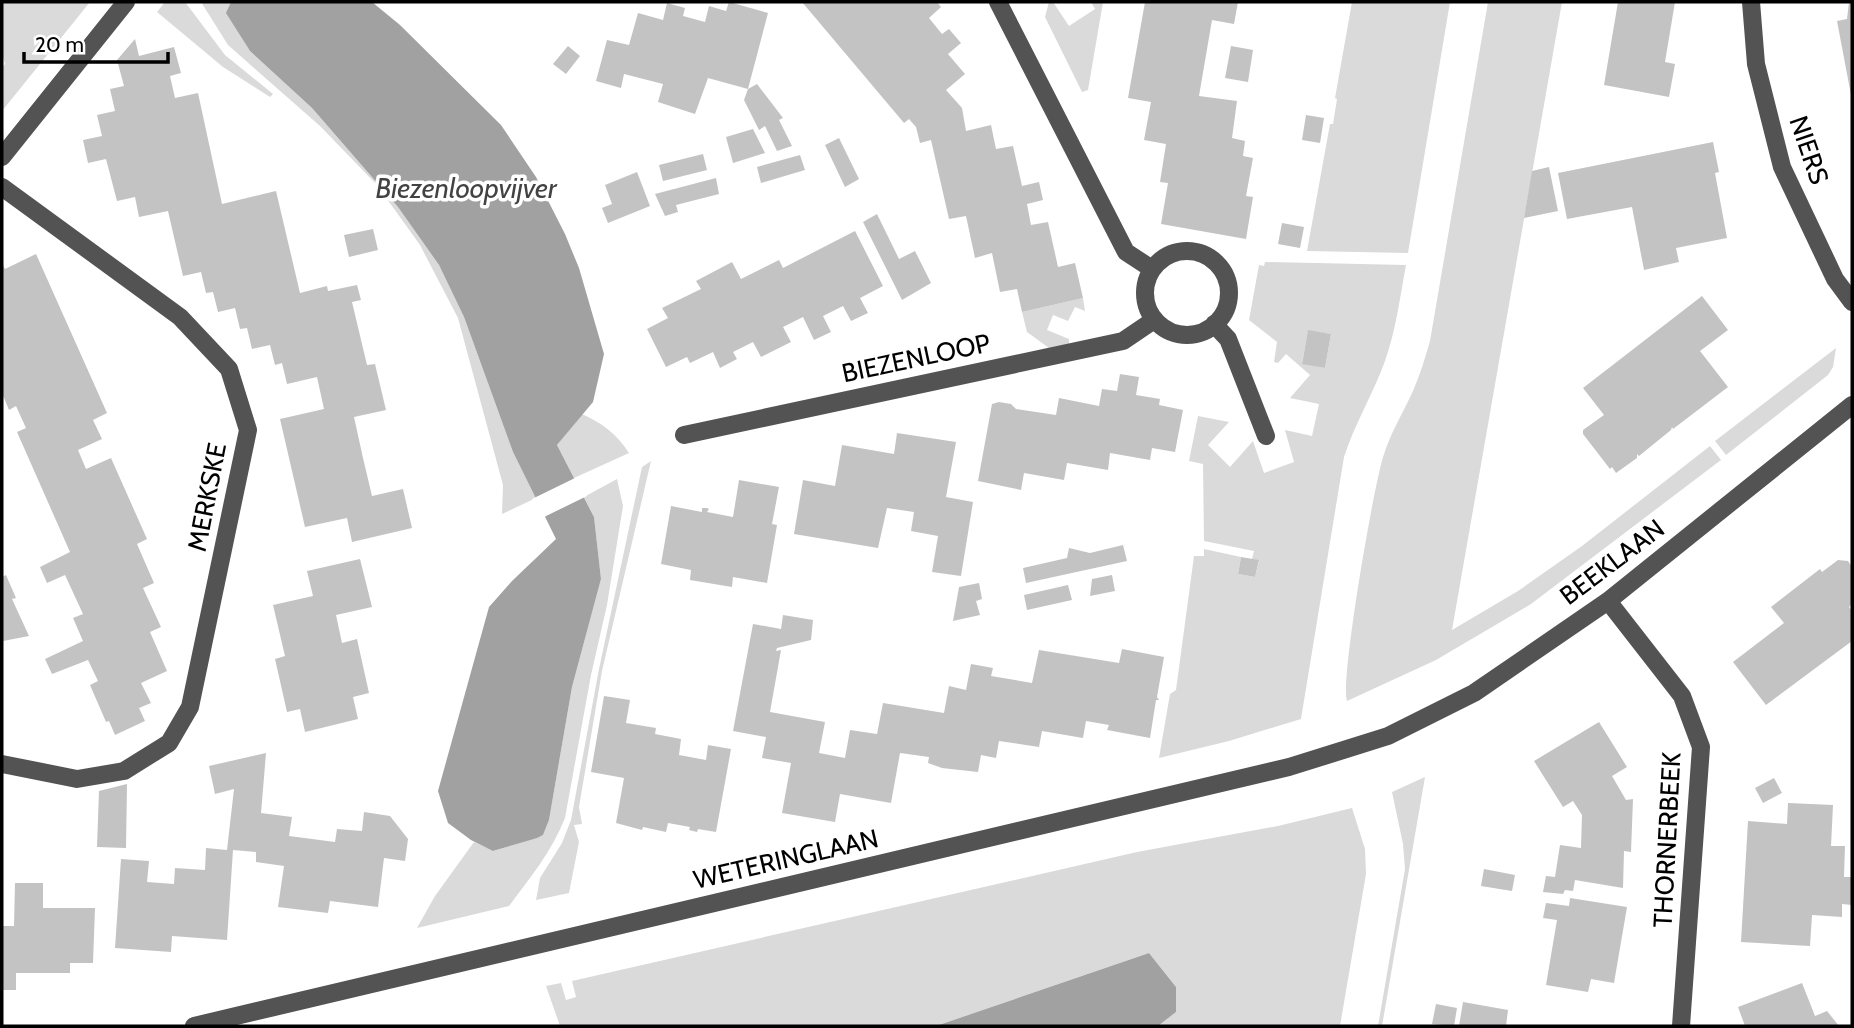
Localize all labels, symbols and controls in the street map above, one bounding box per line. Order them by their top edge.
scale bar [24,21,168,65]
text: 20 m [35,32,84,57]
street label: NIERS [1782,112,1836,188]
water label: Biezenloopvijver [375,171,558,205]
street label: BIEZENLOOP [839,327,993,389]
street label: MERKSKE [181,440,233,554]
street label: BEEKLAAN [1553,512,1671,612]
street label: THORNERBEEK [1646,751,1688,928]
street label: WETERINGLAAN [690,822,882,896]

